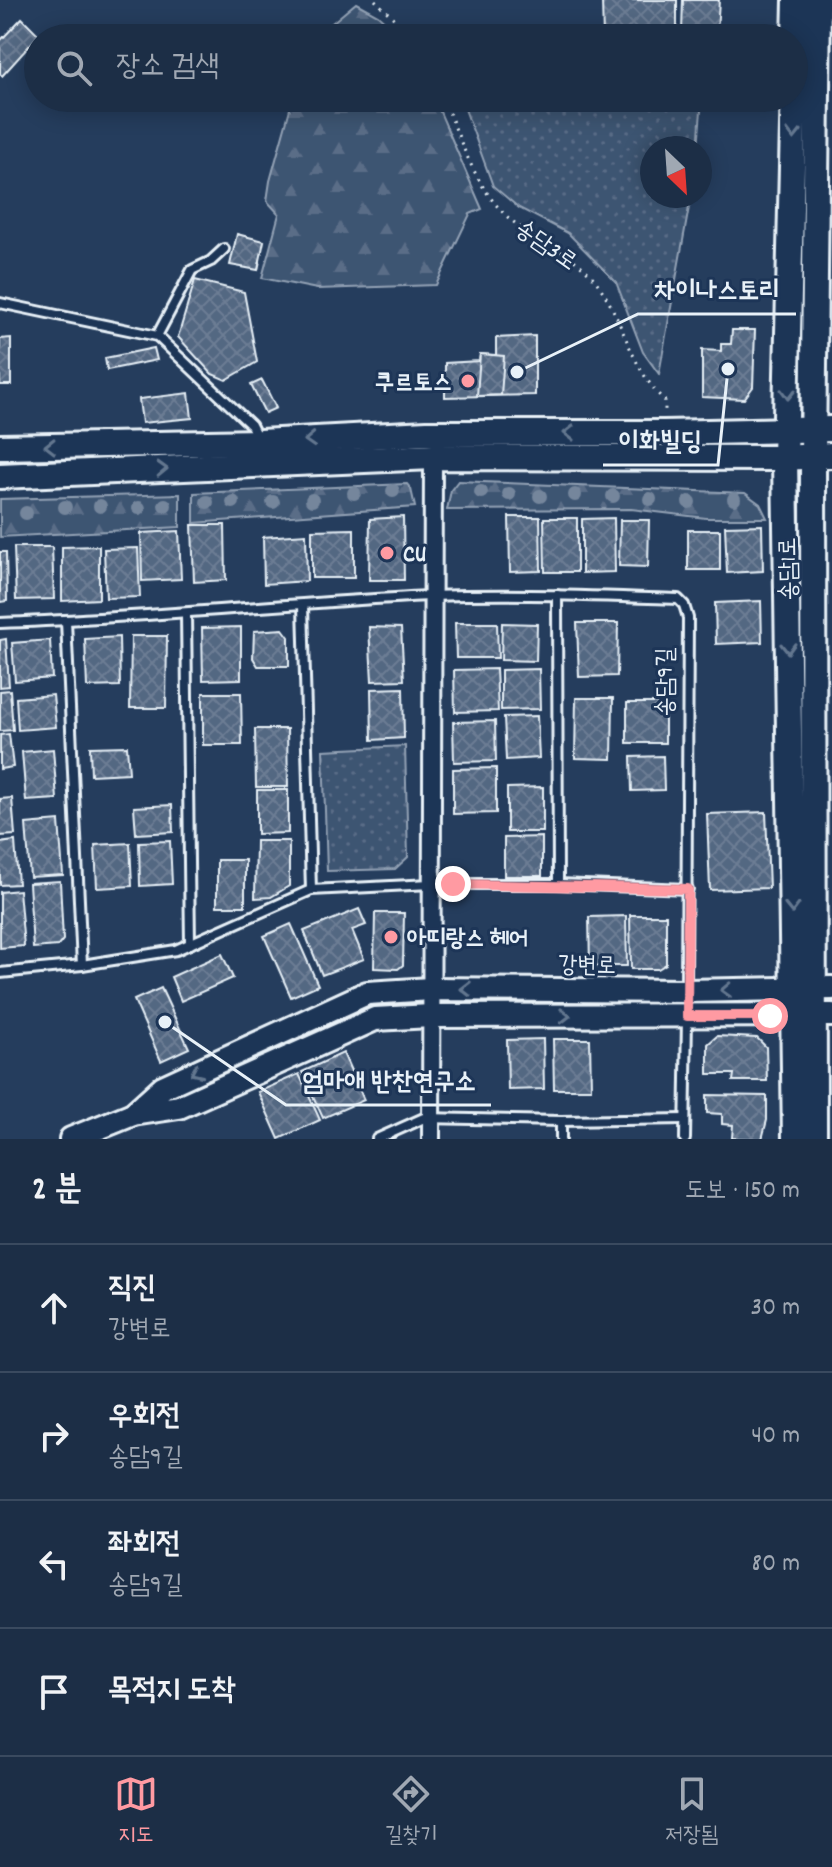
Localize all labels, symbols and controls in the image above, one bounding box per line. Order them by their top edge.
search box [24,24,808,112]
icon: search [52,46,96,90]
text: 장소 검색 [116,47,219,90]
one-way arrow [785,128,802,141]
north arrow [640,136,712,208]
street label: 송담3로 [507,213,583,280]
callout: 차이나스토리 [638,264,796,314]
text: 차이나스토리 [654,274,780,311]
place label: 쿠르토스 [375,367,452,401]
marker: 쿠르토스 [459,372,477,390]
one-way arrow [779,388,797,401]
callout: 이화빌딩 [603,415,718,465]
one-way arrow [562,424,575,442]
text: 이화빌딩 [618,425,702,462]
one-way arrow [303,431,316,448]
one-way arrow [43,437,56,455]
one-way arrow [156,461,169,478]
street label: 송담1로 [772,537,808,601]
place label: CU [403,539,426,573]
marker: CU [378,544,396,562]
one-way arrow [779,642,797,655]
street label: 송담9길 [650,648,684,716]
route end [435,866,471,902]
one-way arrow [783,902,801,915]
place label: 아띠랑스 헤어 [407,923,528,957]
marker: 아띠랑스 헤어 [382,928,400,946]
street label: 강변로 [558,949,616,985]
one-way arrow [459,980,472,998]
one-way arrow [719,981,732,998]
route start [752,998,788,1034]
one-way arrow [559,1007,572,1025]
callout: 엄마애 반찬연구소 [286,1055,491,1105]
one-way arrow [189,1062,204,1078]
text: 엄마애 반찬연구소 [302,1065,476,1102]
text: 2 분 [32,1167,82,1216]
text: 도보 · 150 m [685,1173,800,1210]
text: 직진 [108,1269,156,1312]
icon: ahead [32,1286,76,1330]
text: 30 m [750,1290,800,1327]
text: 강변로 [108,1312,171,1349]
text: 우회전 [108,1397,180,1440]
icon: right [32,1414,76,1458]
text: 40 m [751,1418,800,1455]
text: 송담9길 [108,1440,183,1477]
text: 좌회전 [108,1525,180,1568]
icon: left [32,1542,76,1586]
text: 80 m [752,1546,800,1583]
text: 송담9길 [108,1568,183,1605]
icon: arrive [32,1670,76,1714]
text: 목적지 도착 [108,1671,236,1714]
tab: 지도 [114,1772,158,1852]
tab: 길찾기 [385,1772,438,1852]
tab: 저장됨 [665,1772,718,1852]

